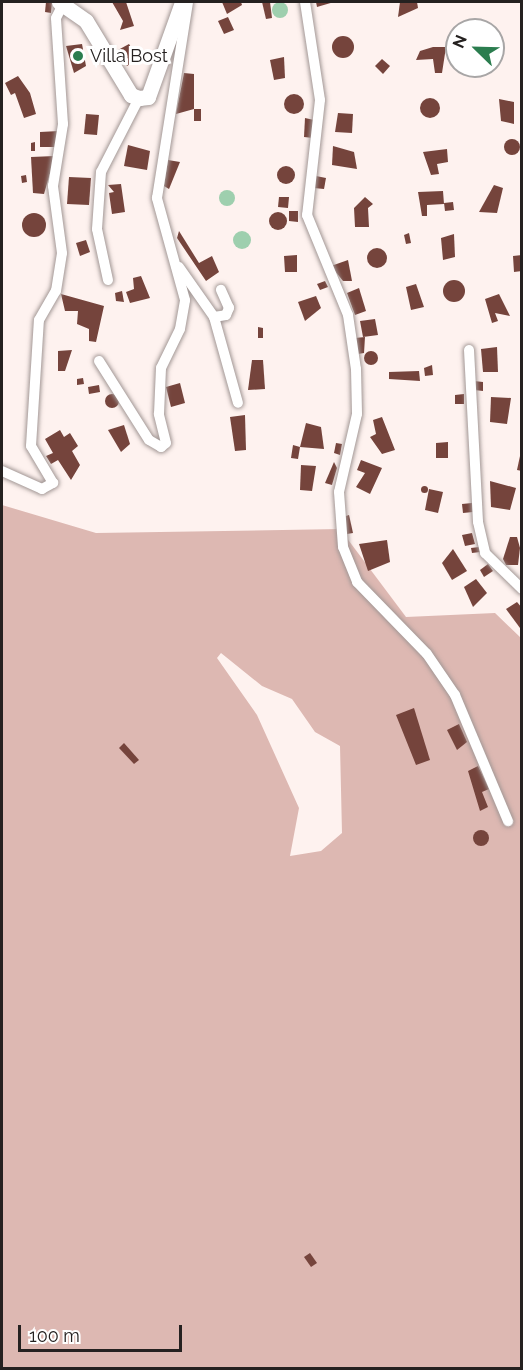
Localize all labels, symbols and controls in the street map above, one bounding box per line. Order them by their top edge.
north arrow [445,18,505,78]
text: N [449,32,471,51]
place label: Villa Bost [90,45,168,67]
marker: Villa Bost [71,49,85,63]
scale bar [21,1313,184,1351]
text: 100 m [29,1325,80,1346]

